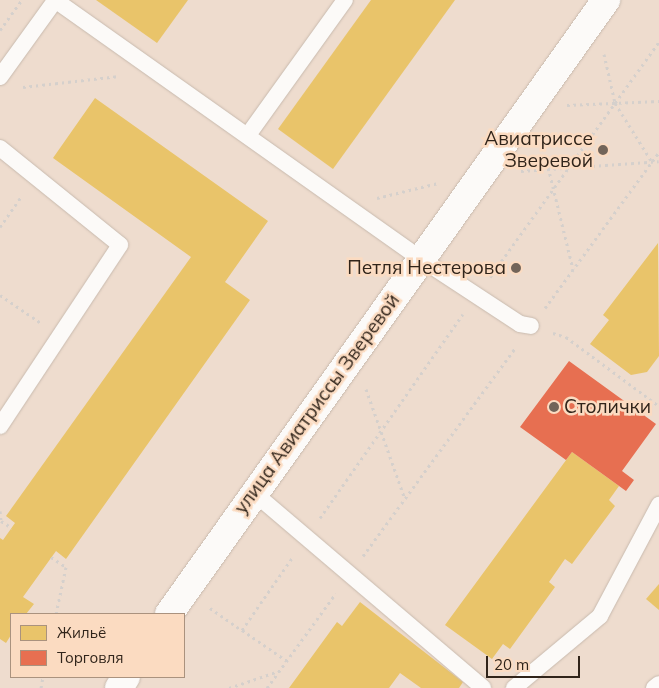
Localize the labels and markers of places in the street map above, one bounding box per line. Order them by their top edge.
place label: Авиатриссе Зверевой [484,128,593,172]
marker: Авиатриссе Зверевой [597,144,609,156]
place label: Петля Нестерова [347,257,506,279]
marker: Петля Нестерова [510,262,522,274]
place label: Столички [564,396,651,418]
marker: Столички [548,401,560,413]

